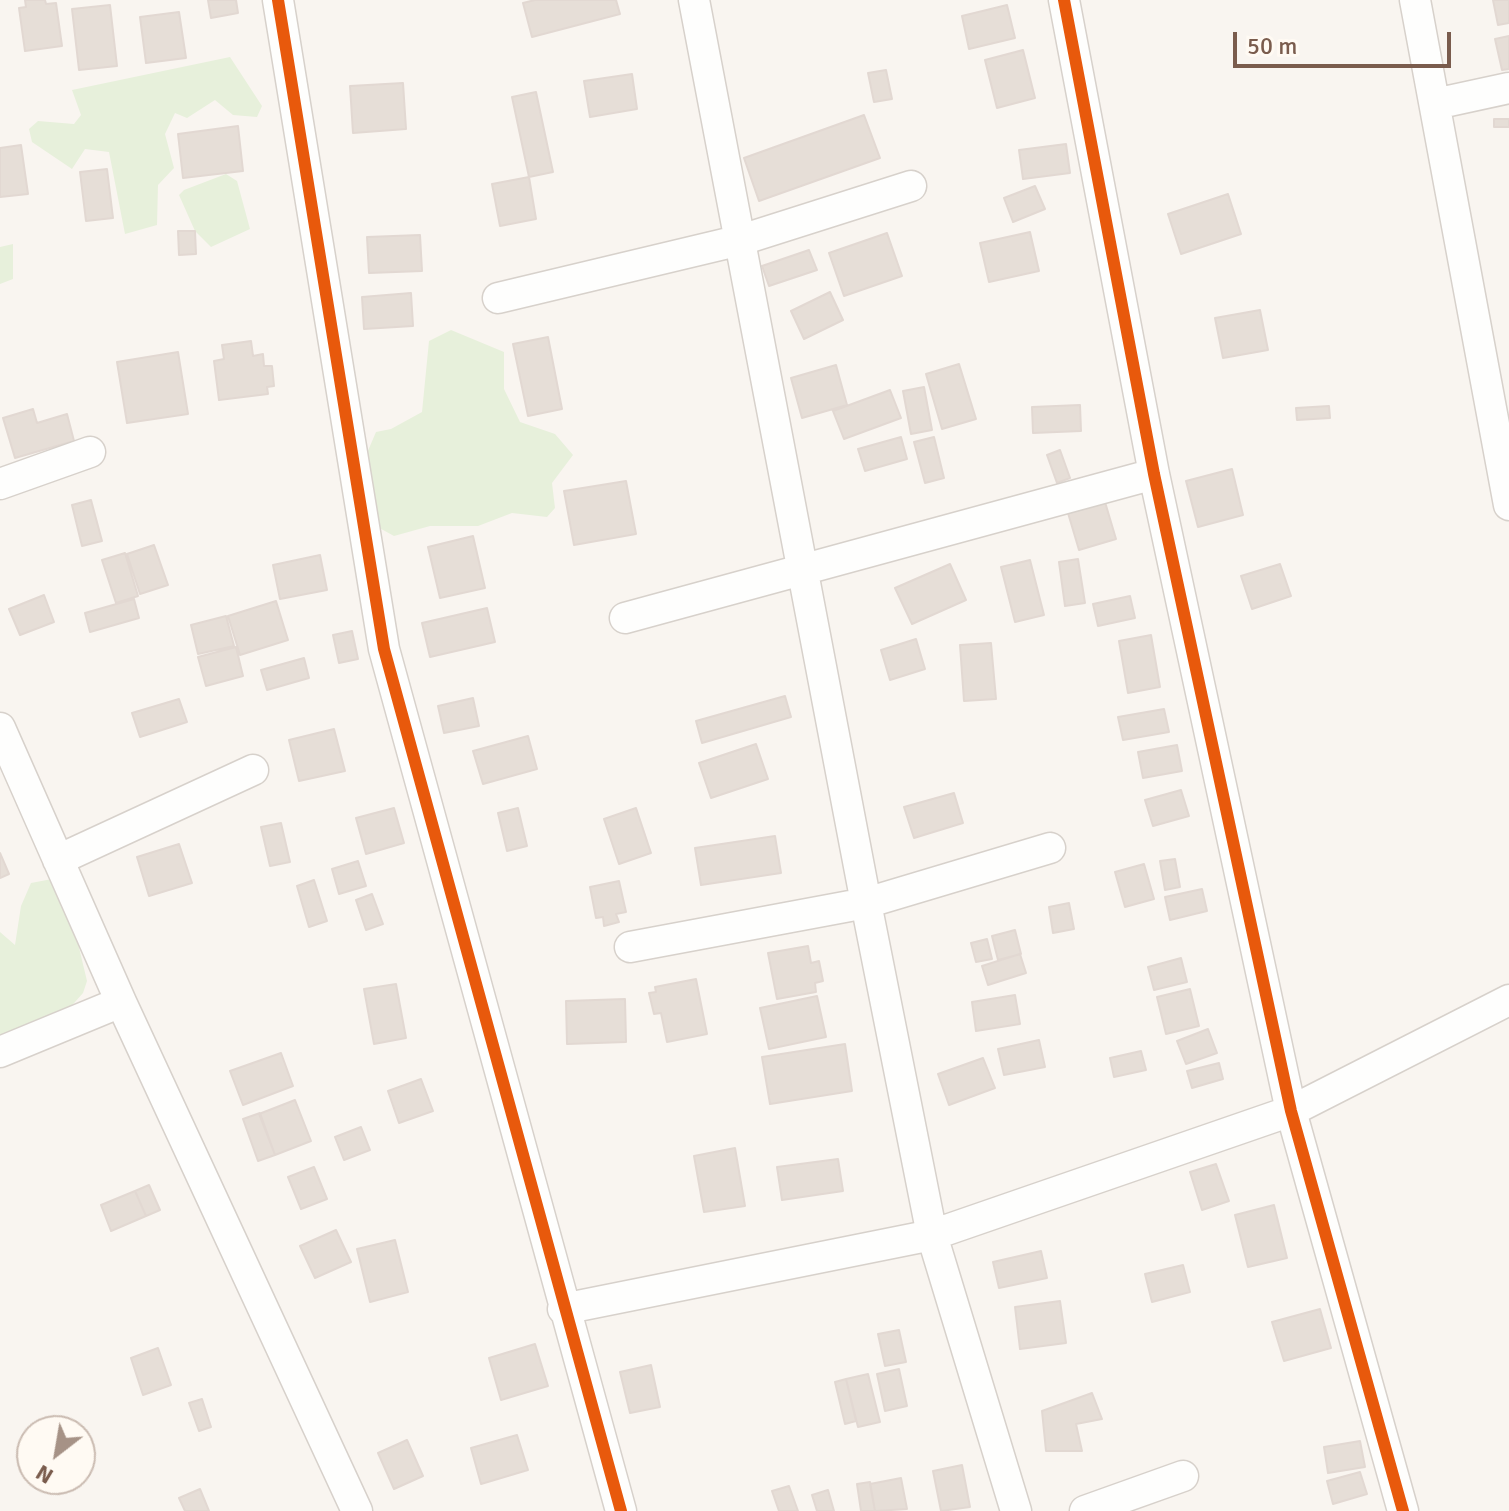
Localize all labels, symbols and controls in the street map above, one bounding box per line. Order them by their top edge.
scale bar [1237,16,1455,66]
text: 50 m [1247,31,1297,61]
north arrow [16,1415,96,1495]
text: N [31,1459,58,1490]

